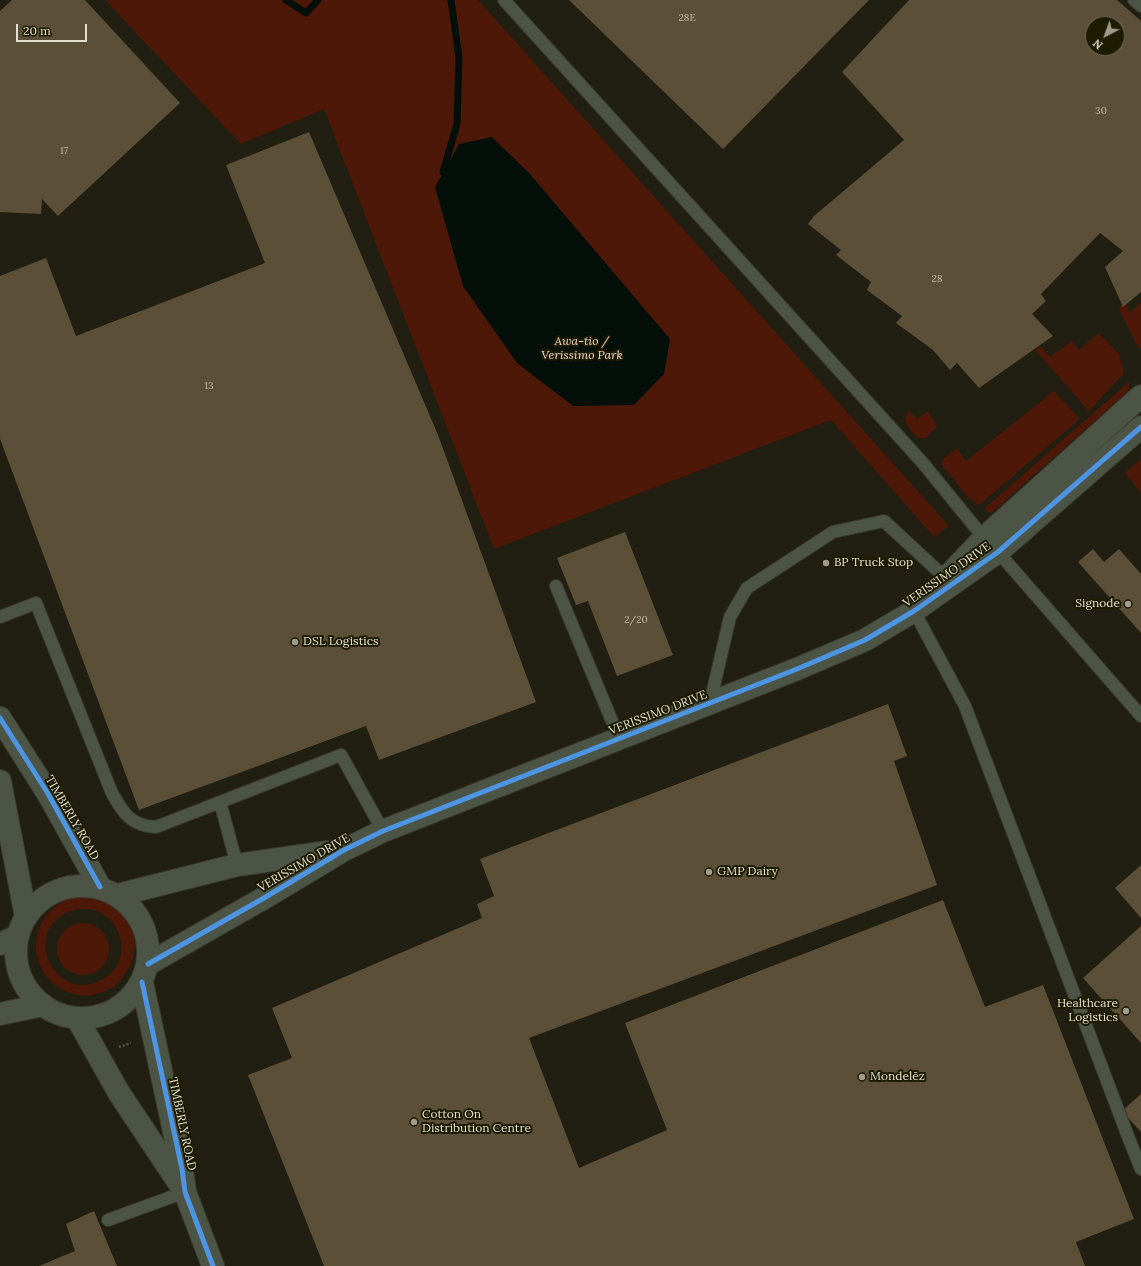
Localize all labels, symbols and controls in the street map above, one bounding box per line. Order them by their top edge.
house number: 28E [678,12,696,24]
scale bar [18,16,89,42]
north arrow [1085,16,1125,56]
text: 20 m [23,23,51,38]
text: N [1090,36,1106,52]
house number: 30 [1095,105,1107,117]
house number: 17 [60,145,68,157]
house number: 28 [932,273,942,285]
park label: Awa-tio / Verissimo Park [541,335,623,363]
house number: 13 [204,380,214,392]
street label: VERISSIMO DRIVE [900,539,994,611]
place label: BP Truck Stop [834,556,913,570]
marker: BP Truck Stop [821,558,831,568]
place label: Signode [1075,597,1120,611]
marker: Signode [1123,599,1133,609]
house number: 2/20 [624,614,648,626]
place label: DSL Logistics [303,635,379,649]
marker: DSL Logistics [290,637,300,647]
street label: VERISSIMO DRIVE [607,688,709,738]
street label: TIMBERLY ROAD [42,773,102,863]
street label: VERISSIMO DRIVE [255,831,353,895]
place label: GMP Dairy [717,865,778,879]
marker: GMP Dairy [704,867,714,877]
place label: Healthcare Logistics [1057,997,1118,1025]
marker: Healthcare Logistics [1121,1006,1131,1016]
place label: Mondelēz [870,1070,925,1084]
marker: Mondelēz [857,1072,867,1082]
street label: TIMBERLY ROAD [165,1076,199,1172]
place label: Cotton On Distribution Centre [422,1108,531,1136]
marker: Cotton On Distribution Centre [409,1117,419,1127]

